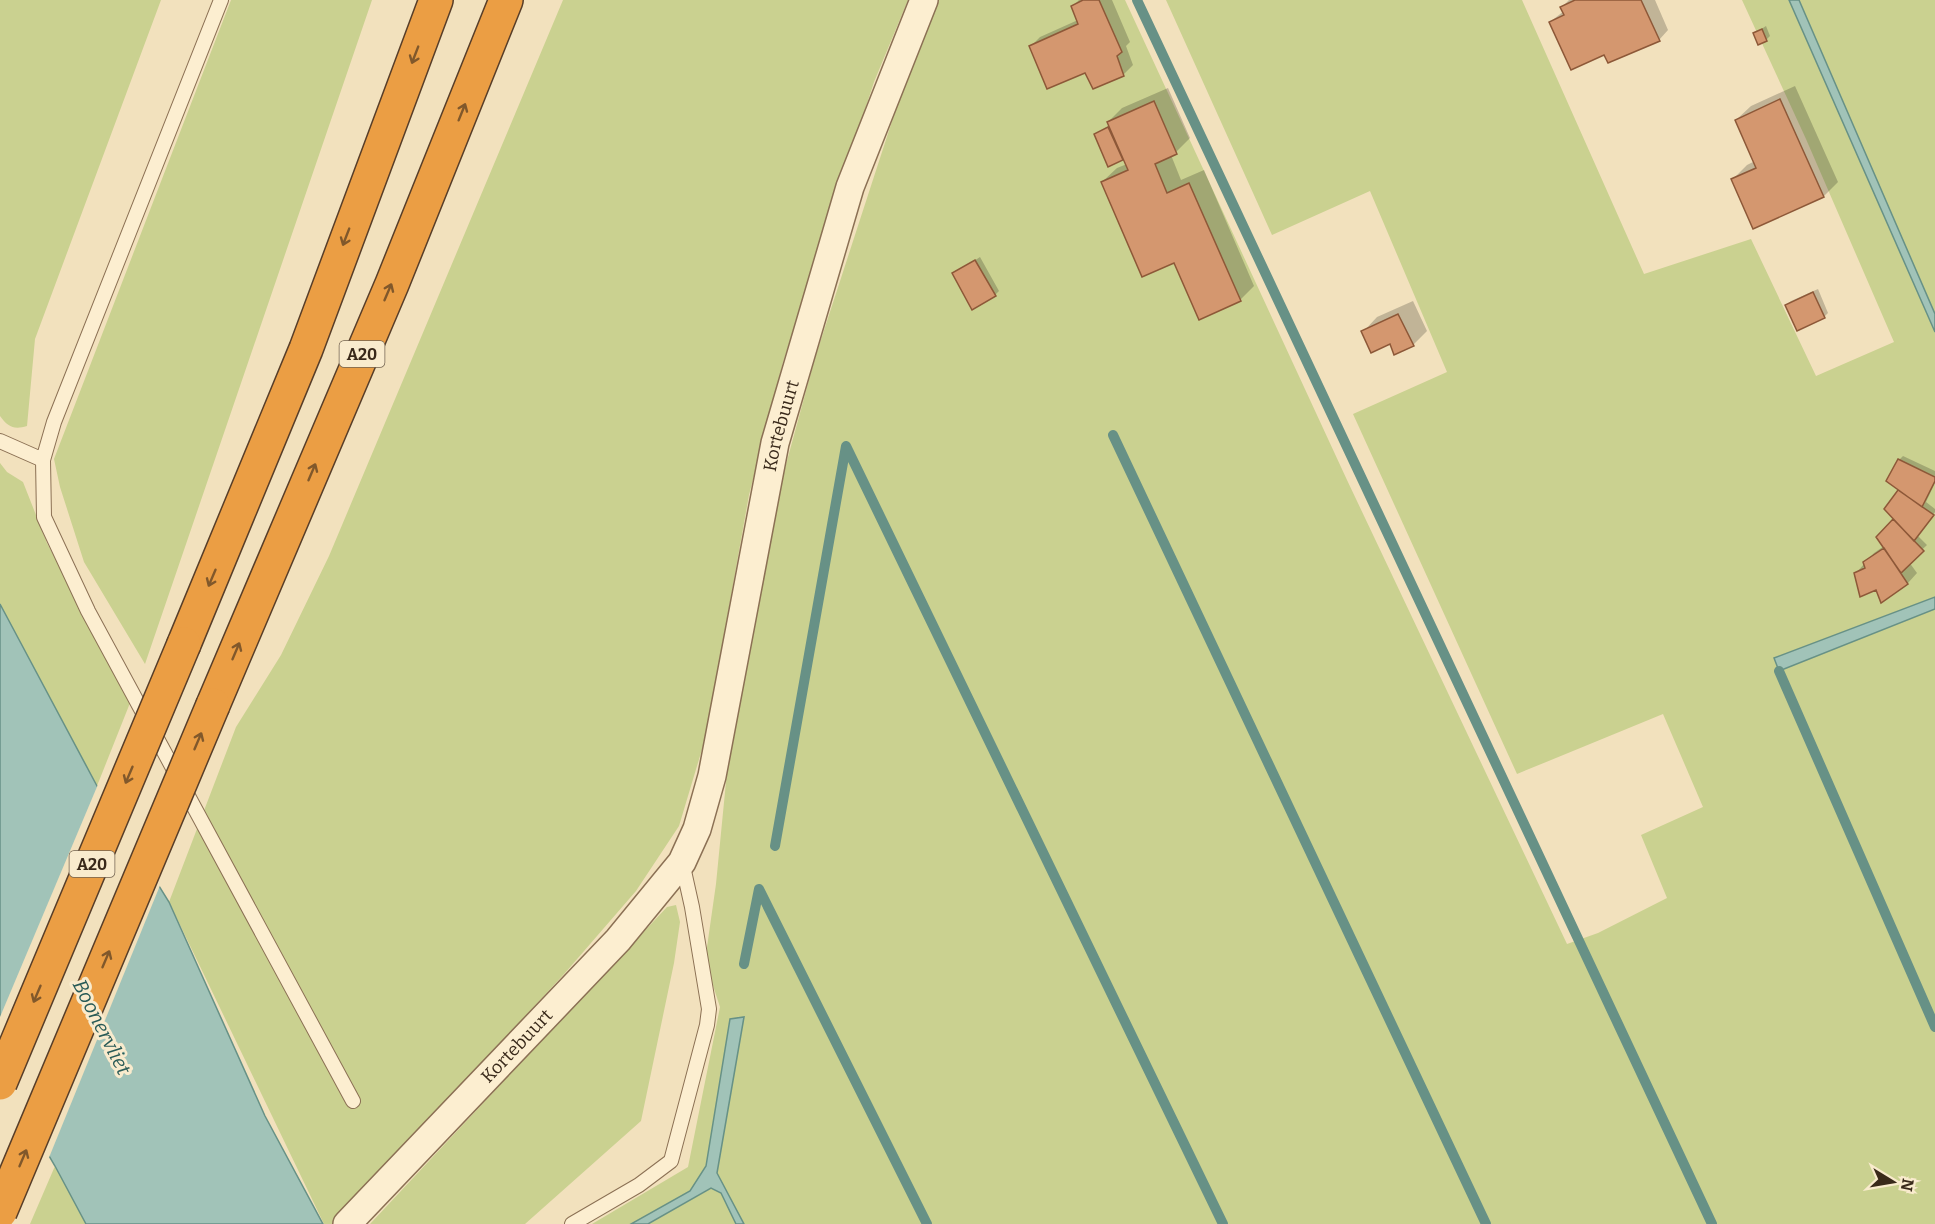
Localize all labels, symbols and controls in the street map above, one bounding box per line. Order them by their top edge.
one-way arrow [409,45,420,64]
one-way arrow [457,103,468,121]
one-way arrow [340,227,351,246]
one-way arrow [383,284,394,302]
road number: A20 [340,341,385,367]
street label: Kortebuurt [759,377,804,473]
one-way arrow [307,463,318,481]
one-way arrow [206,569,217,587]
one-way arrow [231,642,242,660]
one-way arrow [193,732,204,750]
one-way arrow [123,766,134,784]
road number: A20 [70,851,115,877]
one-way arrow [101,950,112,969]
water label: Boonervliet [68,975,137,1079]
one-way arrow [31,984,42,1003]
street label: Kortebuurt [477,1004,557,1088]
one-way arrow [18,1150,29,1168]
north arrow [1863,1152,1923,1212]
text: N [1897,1177,1918,1193]

